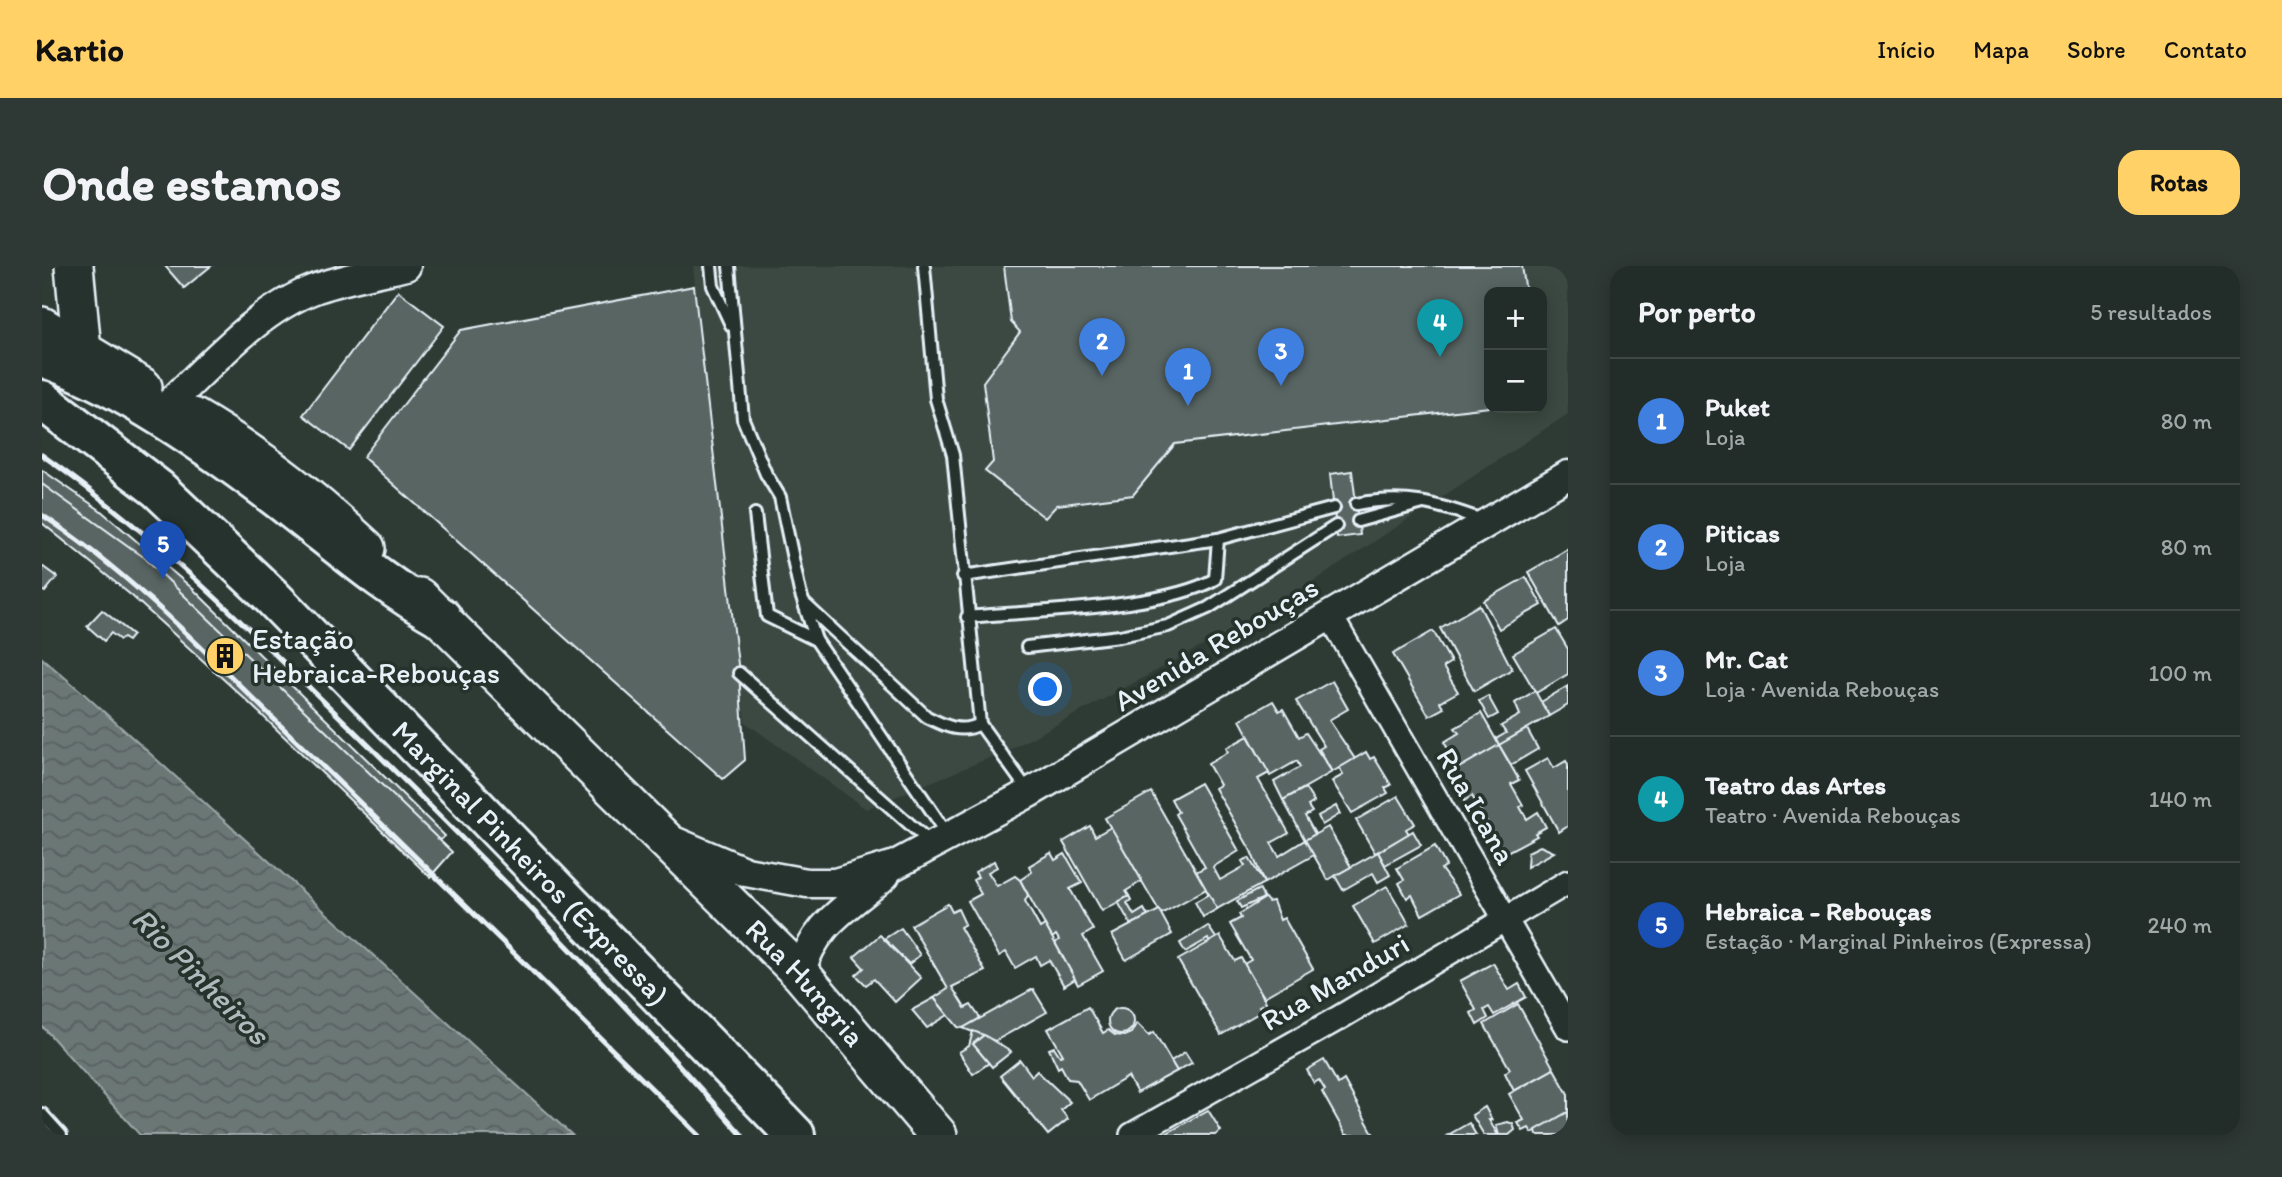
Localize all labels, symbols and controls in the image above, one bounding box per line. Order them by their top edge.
text: Kartio [35,30,124,69]
text: Início [1877,35,1935,64]
text: Mapa [1973,35,2029,64]
text: Sobre [2067,35,2126,64]
text: Contato [2164,35,2247,64]
button: Rotas [2118,150,2240,215]
text: Onde estamos [42,153,342,212]
map controls [1484,287,1547,413]
button: + [1484,287,1547,350]
text: Por perto [1638,293,1756,330]
text: 5 resultados [2090,298,2212,326]
pin: 4 [1417,299,1463,357]
pin: 2 [1079,318,1125,376]
pin: 3 [1258,328,1304,386]
pin: 1 [1165,348,1211,406]
button: − [1484,350,1547,413]
text: Puket [1705,391,1770,423]
text: 1 [1656,407,1666,435]
text: 80 m [2161,407,2212,435]
text: Loja [1705,423,1745,451]
text: Piticas [1705,517,1780,549]
pin: 5 [140,521,186,579]
text: 2 [1655,533,1667,561]
text: 80 m [2161,533,2212,561]
text: Loja [1705,549,1745,577]
street label: Avenida Rebouças [1107,568,1325,719]
place label: Estação Hebraica-Rebouças [252,620,500,691]
building icon: Estação Hebraica-Rebouças [204,635,246,677]
text: Mr. Cat [1705,643,1788,675]
text: 3 [1655,659,1667,687]
text: 100 m [2148,659,2212,687]
your location [1028,672,1062,706]
text: Loja · Avenida Rebouças [1705,675,1939,703]
street label: Marginal Pinheiros (Expressa) [384,713,677,1012]
street label: Rua Icana [1428,741,1525,871]
text: Teatro das Artes [1705,769,1886,801]
text: 4 [1654,785,1668,813]
text: 140 m [2149,785,2212,813]
text: Teatro · Avenida Rebouças [1705,801,1961,829]
text: Hebraica - Rebouças [1705,895,1932,927]
water label: Rio Pinheiros [124,899,279,1054]
street label: Rua Hungria [738,911,874,1054]
text: 5 [1655,911,1667,939]
text: 240 m [2147,911,2212,939]
street label: Rua Manduri [1254,924,1416,1039]
text: Estação · Marginal Pinheiros (Expressa) [1705,927,2092,955]

